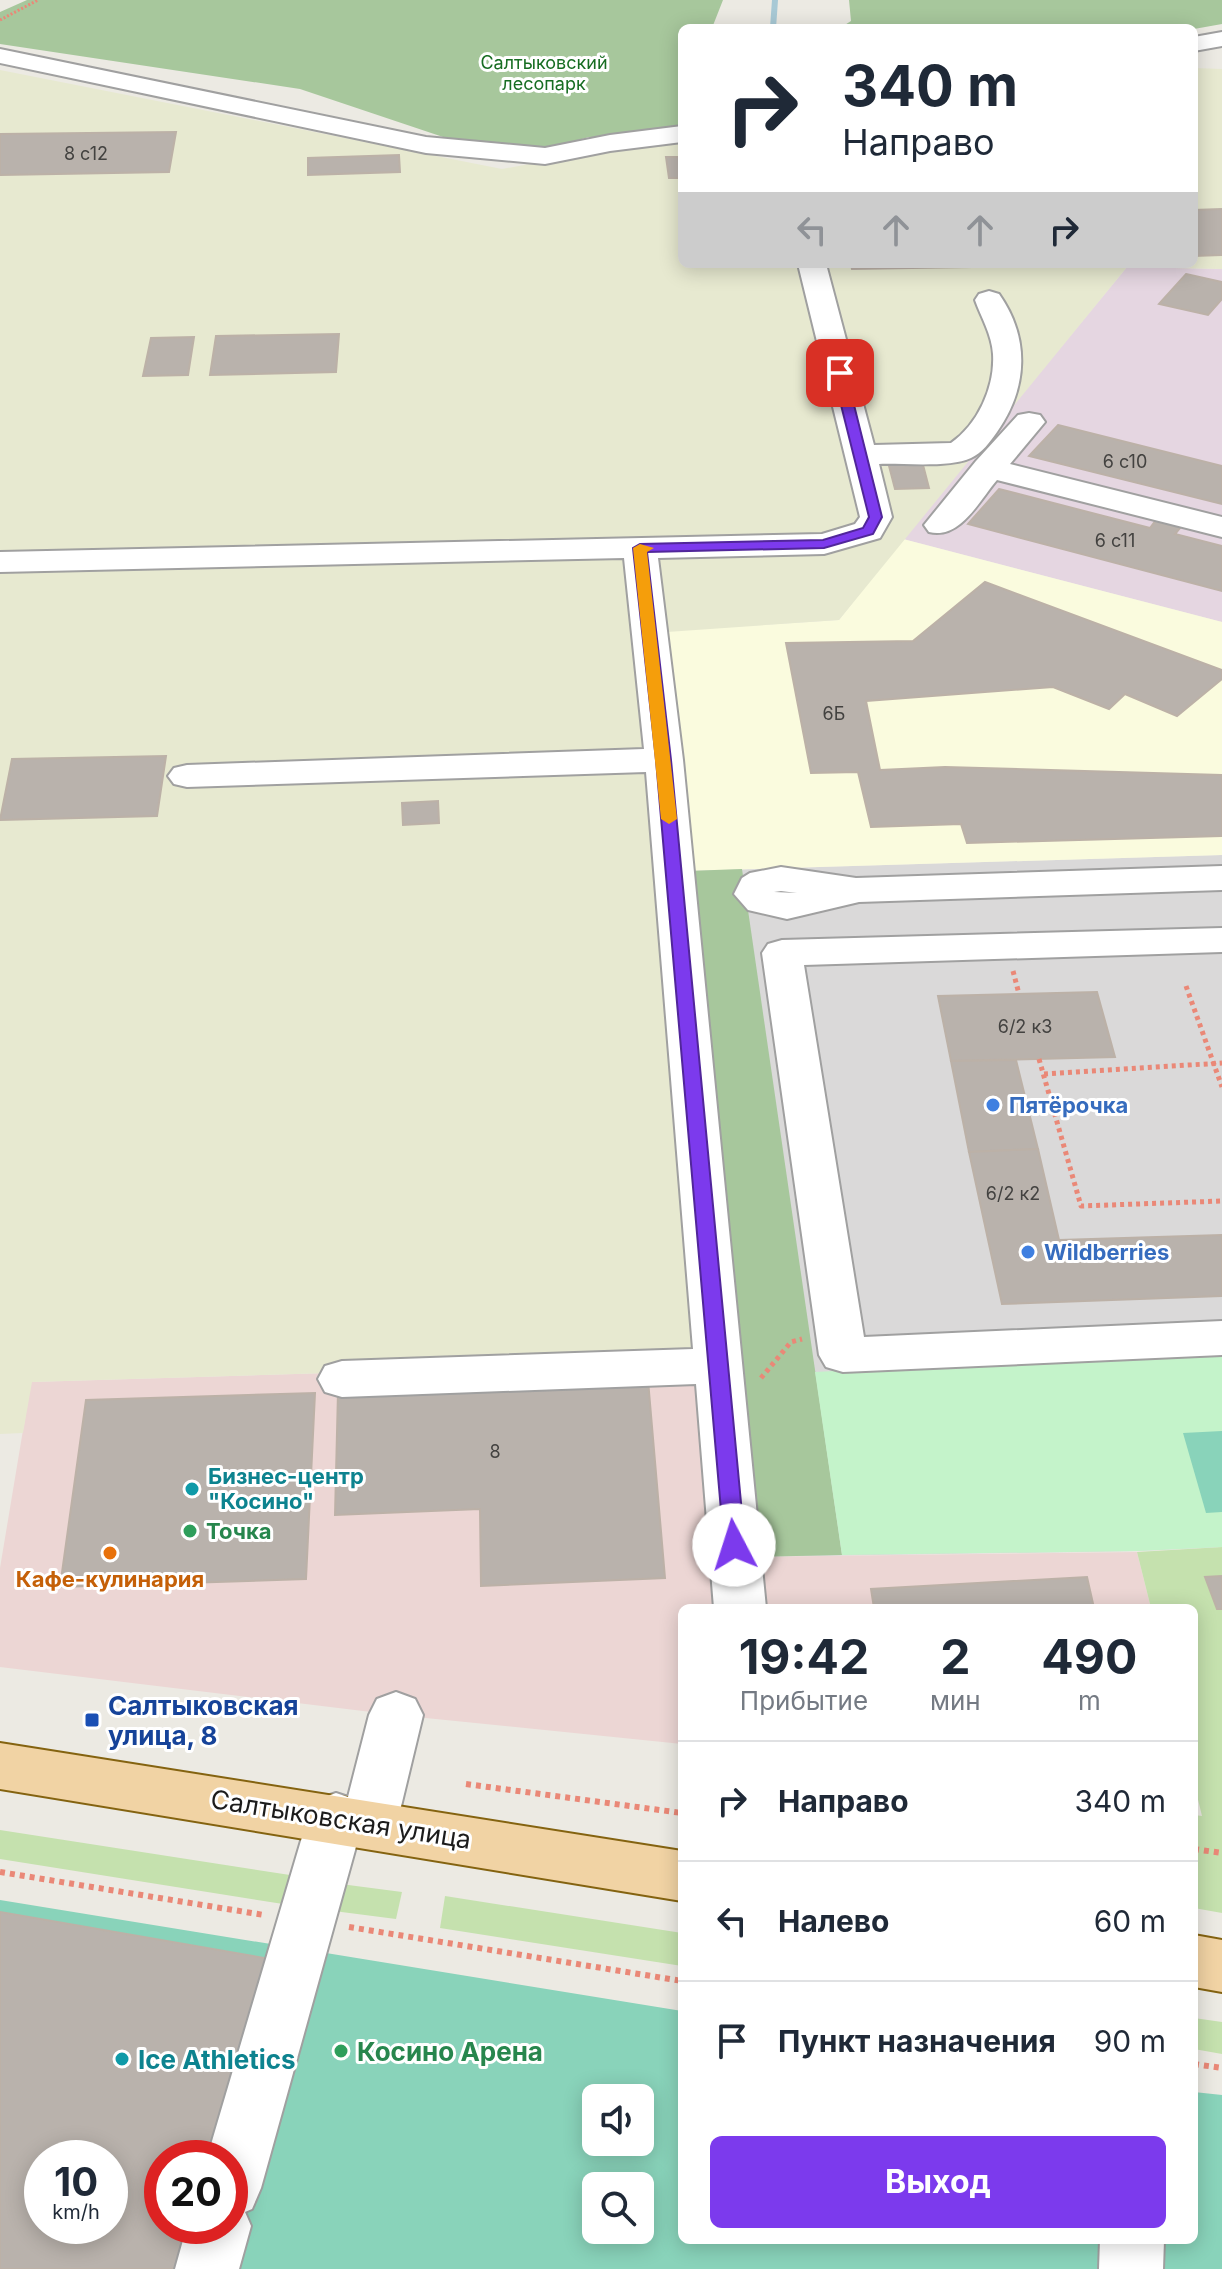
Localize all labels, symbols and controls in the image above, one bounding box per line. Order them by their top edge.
park label: Салтыковский лесопарк [480,52,608,94]
text: 340 m [842,52,1018,120]
icon: right [710,56,814,160]
text: Направо [842,120,995,164]
house number: 8 с12 [64,143,108,164]
icon: left [790,208,834,252]
icon: ahead [874,208,918,252]
icon: ahead [958,208,1002,252]
icon: right [1042,208,1086,252]
pin [806,339,874,407]
icon: arrive [818,351,862,395]
house number: 6 с10 [1103,451,1147,472]
house number: 6 с11 [1095,530,1135,551]
house number: 6Б [823,703,845,724]
house number: 6/2 к3 [998,1016,1052,1037]
place label: Пятёрочка [1009,1092,1128,1118]
marker: Пятёрочка [984,1096,1002,1114]
house number: 6/2 к2 [986,1183,1040,1204]
place label: Wildberries [1044,1239,1169,1265]
marker: Wildberries [1019,1243,1037,1261]
house number: 8 [489,1441,501,1462]
place label: Бизнес-центр "Косино" [208,1463,364,1514]
marker: Бизнес-центр "Косино" [183,1480,201,1498]
position arrow [692,1503,776,1587]
place label: Точка [206,1518,272,1544]
marker: Точка [181,1522,199,1540]
marker: Кафе-кулинария [101,1544,119,1562]
place label: Кафе-кулинария [16,1566,204,1592]
text: 19:42 [739,1627,869,1686]
text: 2 [940,1627,970,1686]
text: 490 [1041,1627,1137,1686]
text: Прибытие [740,1685,868,1716]
text: мин [930,1685,981,1716]
text: m [1078,1685,1101,1716]
place label: Салтыковская улица, 8 [108,1690,299,1751]
marker: Салтыковская улица, 8 [83,1711,101,1729]
icon: right [710,1779,754,1823]
street label: Салтыковская улица [209,1783,473,1855]
text: Направо [778,1783,909,1819]
text: 340 m [1074,1783,1166,1819]
icon: left [710,1899,754,1943]
text: Налево [778,1903,890,1939]
text: 60 m [1094,1903,1166,1939]
icon: arrive [710,2019,754,2063]
text: Пункт назначения [778,2023,1056,2059]
text: 90 m [1094,2023,1166,2059]
place label: Косино Арена [357,2036,543,2067]
marker: Косино Арена [332,2042,350,2060]
place label: Ice Athletics [138,2044,296,2075]
marker: Ice Athletics [113,2050,131,2068]
map controls [582,2084,654,2244]
button: sound [582,2084,654,2156]
button: Выход [710,2136,1166,2228]
speed limit sign: 20 [144,2140,248,2244]
text: 10 [54,2157,98,2206]
button: search [582,2172,654,2244]
text: km/h [52,2200,100,2224]

